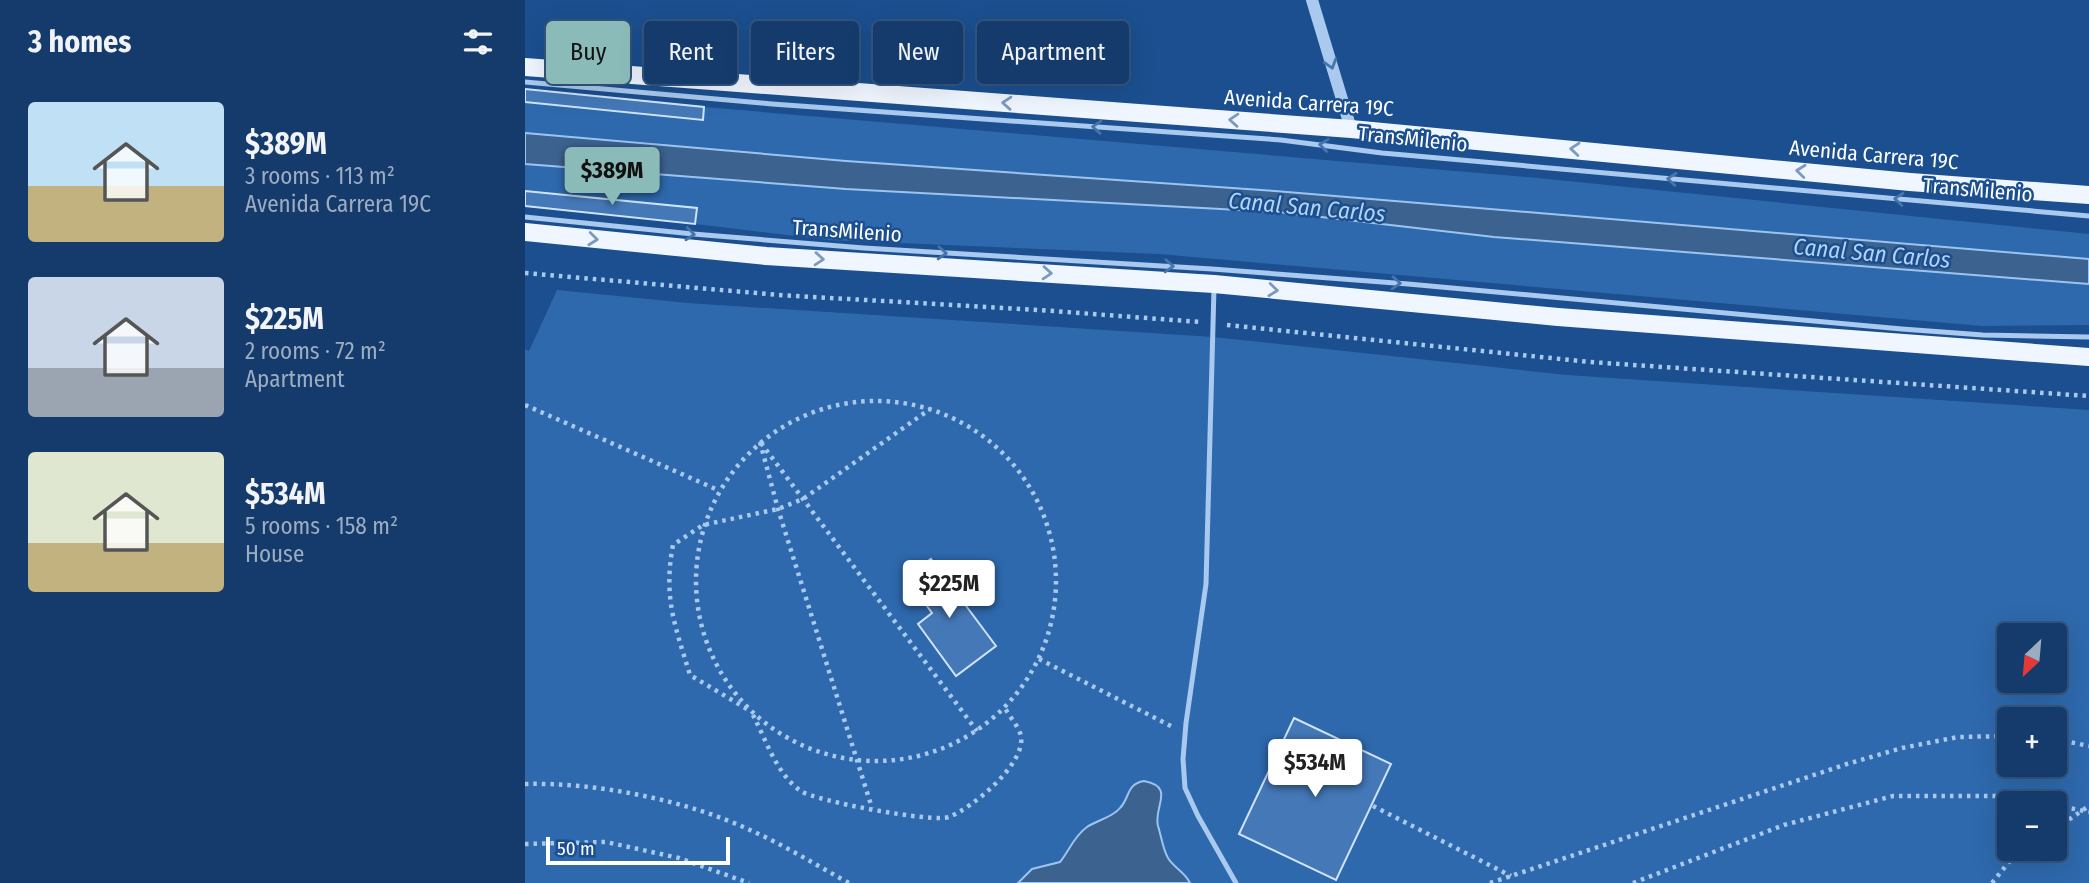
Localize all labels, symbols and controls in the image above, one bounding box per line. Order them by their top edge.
chip: Buy [546,21,630,84]
chip: Rent [644,21,737,84]
chip: Filters [751,21,859,84]
chip: New [873,21,963,84]
chip: Apartment [977,21,1129,84]
icon: filters [459,23,497,61]
text: 3 homes [28,24,131,60]
one-way arrow [1323,58,1338,70]
street label: Avenida Carrera 19C [1223,84,1395,122]
one-way arrow [1001,96,1012,111]
one-way arrow [1228,113,1239,128]
one-way arrow [1092,120,1103,135]
street label: TransMilenio [1357,120,1469,158]
text: $389M [245,126,327,162]
icon: home [84,130,168,214]
street label: Avenida Carrera 19C [1788,135,1960,175]
one-way arrow [1318,138,1330,153]
one-way arrow [1569,142,1580,157]
pin: $389M [563,148,661,207]
text: $389M [581,156,643,184]
text: 3 rooms · 113 m² [245,162,395,190]
one-way arrow [1795,164,1806,179]
one-way arrow [1667,172,1678,187]
street label: TransMilenio [1922,172,2034,208]
water label: Canal San Carlos [1227,186,1387,228]
text: Avenida Carrera 19C [245,190,431,218]
one-way arrow [1893,192,1904,207]
street label: TransMilenio [791,214,903,248]
one-way arrow [685,226,696,241]
one-way arrow [587,231,599,246]
water label: Canal San Carlos [1792,232,1952,274]
one-way arrow [936,245,947,260]
one-way arrow [814,251,825,266]
one-way arrow [1164,258,1175,273]
one-way arrow [1041,265,1052,280]
one-way arrow [1390,275,1401,290]
one-way arrow [1268,282,1279,297]
text: $225M [245,301,324,337]
icon: home [84,305,168,389]
text: 2 rooms · 72 m² [245,337,386,365]
text: Apartment [245,365,345,393]
text: $534M [245,476,326,512]
icon: home [84,480,168,564]
text: 5 rooms · 158 m² [245,512,398,540]
text: House [245,540,304,568]
pin: $225M [900,560,998,620]
text: $225M [919,569,979,597]
north arrow [1997,623,2067,693]
map controls [1997,623,2067,861]
button: + [1997,707,2067,777]
pin: $534M [1266,740,1364,799]
text: $534M [1284,748,1346,776]
button: − [1997,791,2067,861]
scale bar [546,834,730,866]
text: 50 m [557,837,595,860]

